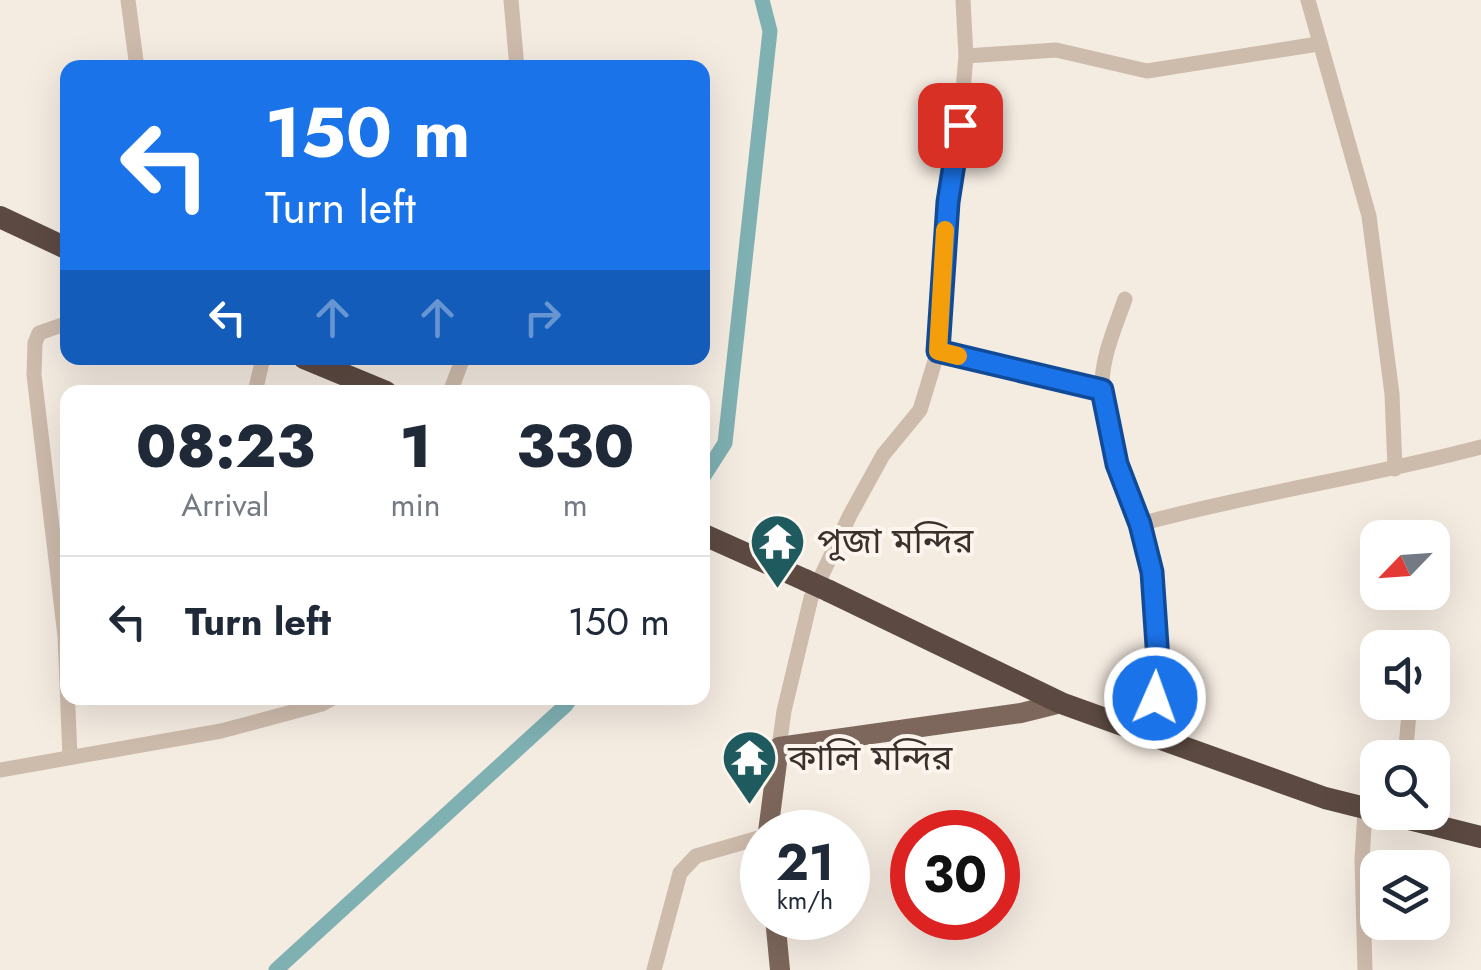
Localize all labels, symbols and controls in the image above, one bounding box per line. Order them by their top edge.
text: 150 m [265,82,471,183]
pin [918,83,1003,168]
icon: arrive [933,98,988,153]
icon: left [100,100,230,230]
text: Turn left [265,175,416,240]
icon: left [200,290,255,345]
icon: ahead [305,290,360,345]
icon: ahead [410,290,465,345]
icon: right [515,290,570,345]
text: 08:23 [136,403,315,490]
text: 1 [400,403,431,490]
text: 330 [516,403,634,490]
text: Arrival [181,482,269,528]
text: min [391,482,441,528]
text: m [563,482,588,528]
temple icon: পূজা মন্দির [748,511,808,590]
place label: পূজা মন্দির [817,516,975,566]
north arrow [1360,520,1450,610]
map controls [1360,520,1450,940]
icon: left [100,594,155,649]
text: Turn left [185,594,331,649]
text: 150 m [568,594,670,649]
button: sound [1360,630,1450,720]
position arrow [1103,646,1207,750]
temple icon: কালি মন্দির [719,728,779,807]
place label: কালি মন্দির [787,733,954,783]
button: search [1360,740,1450,830]
speed limit sign: 30 [890,810,1020,940]
text: 21 [776,826,834,899]
button: layers [1360,850,1450,940]
text: km/h [777,882,833,918]

